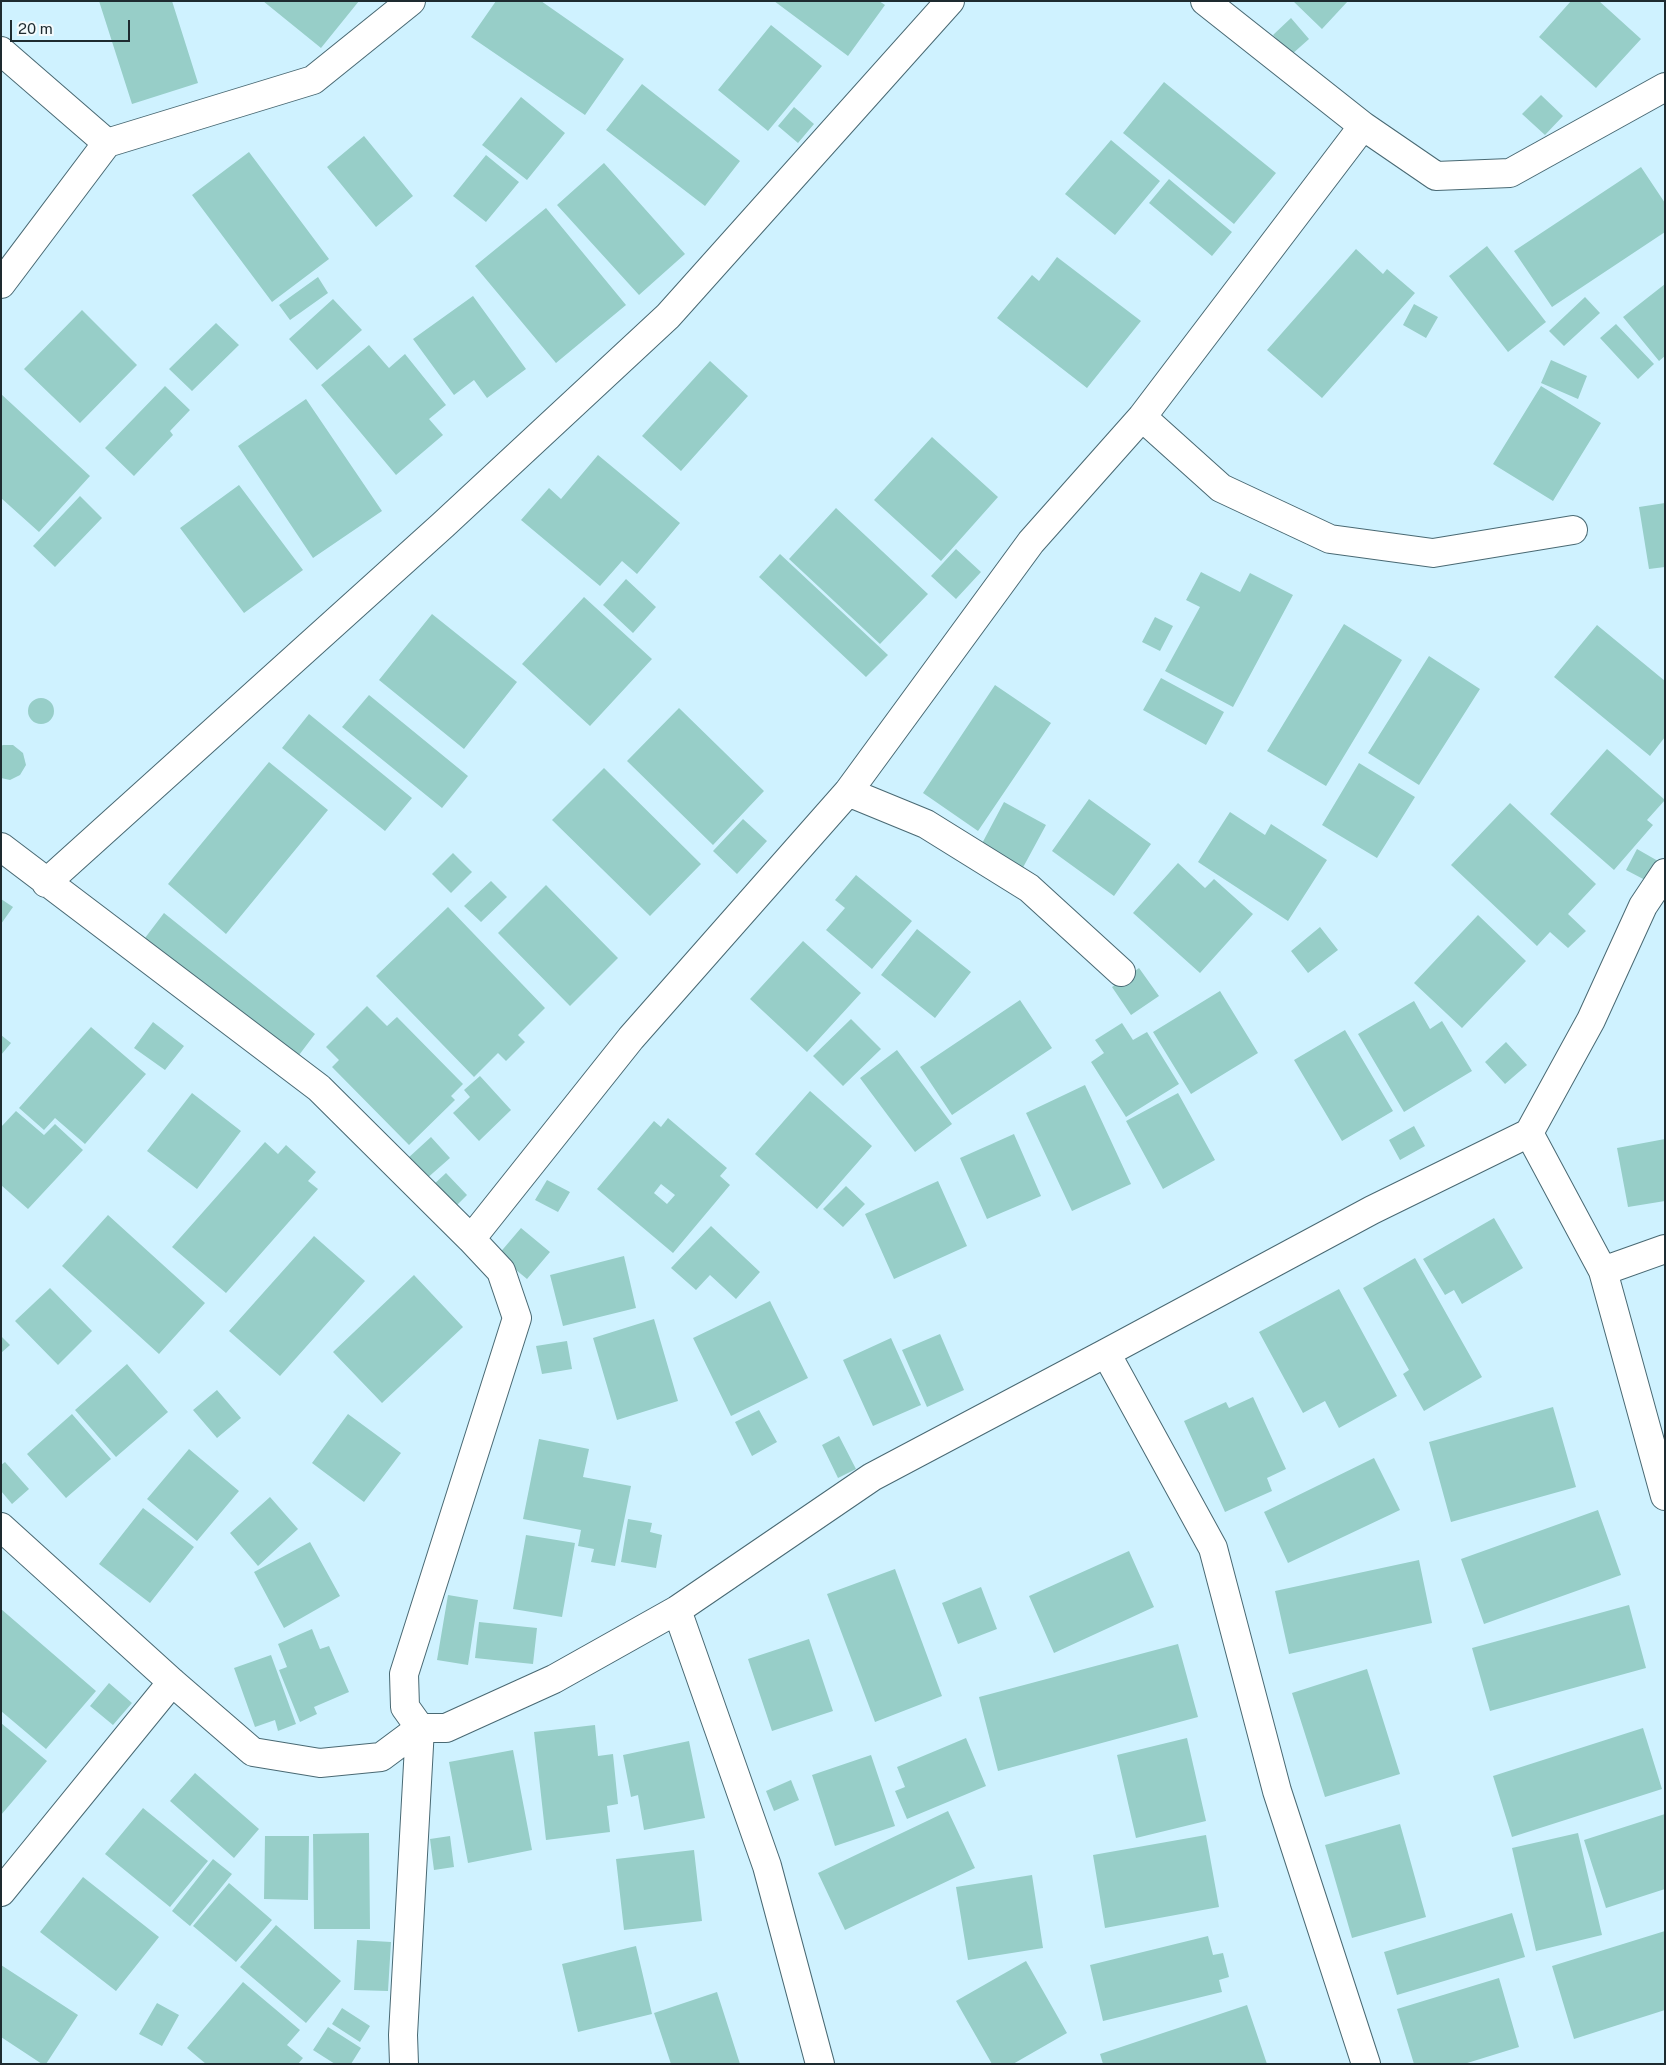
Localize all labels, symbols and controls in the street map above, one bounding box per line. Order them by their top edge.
scale bar [12,10,132,42]
text: 20 m [18,20,53,37]

